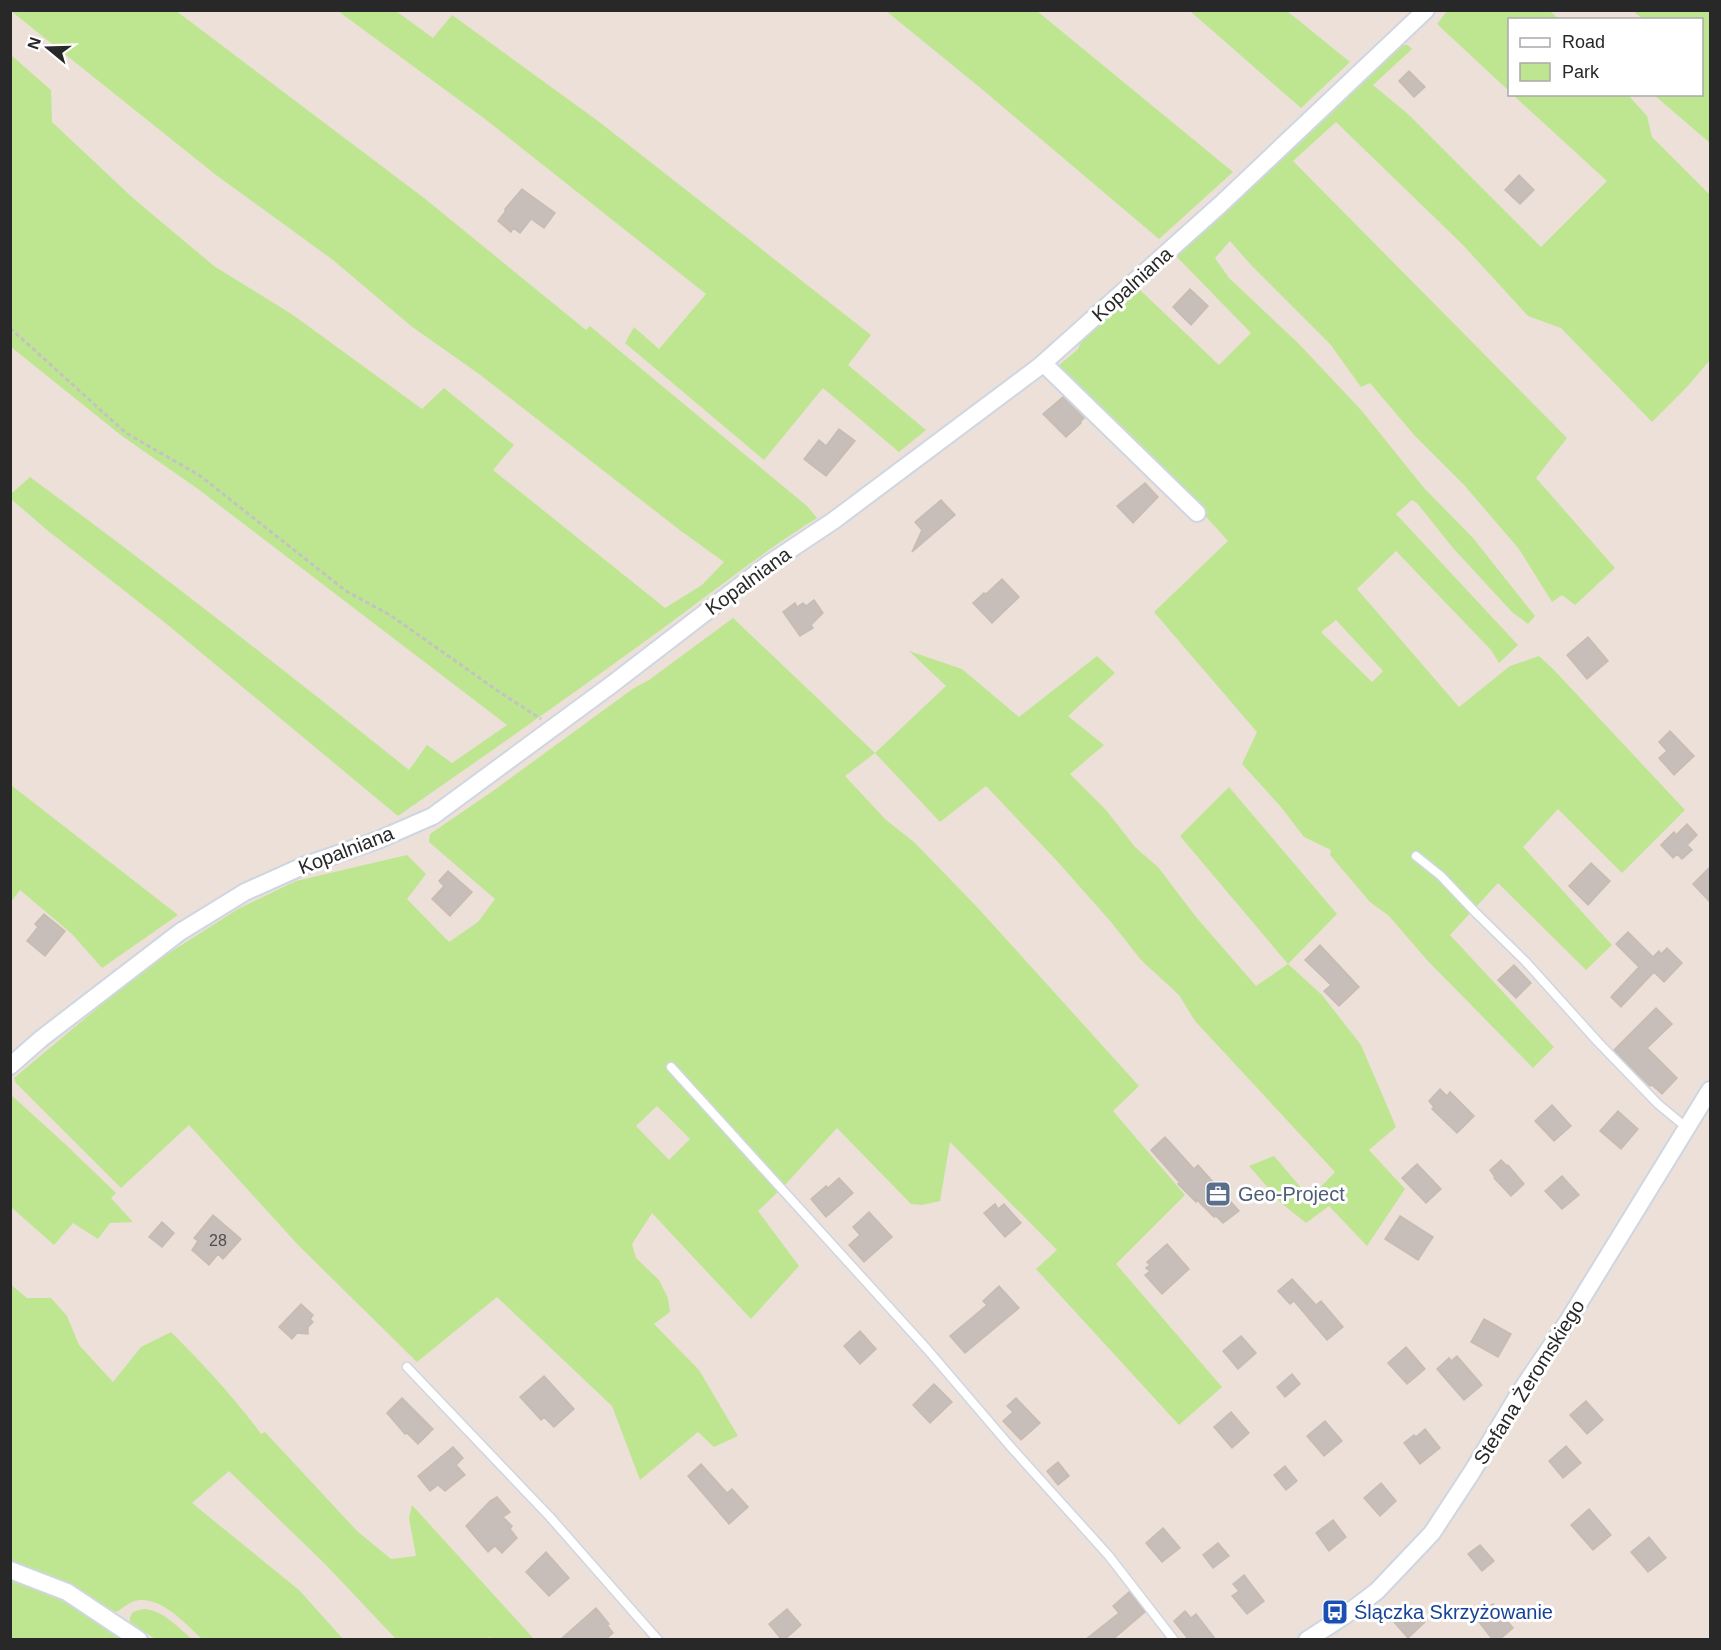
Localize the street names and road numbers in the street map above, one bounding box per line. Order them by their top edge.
street label: Kopalniana [1087,242,1177,326]
street label: Kopalniana [701,542,796,619]
street label: Kopalniana [295,821,397,878]
street label: Stefana Żeromskiego [1469,1296,1589,1468]

